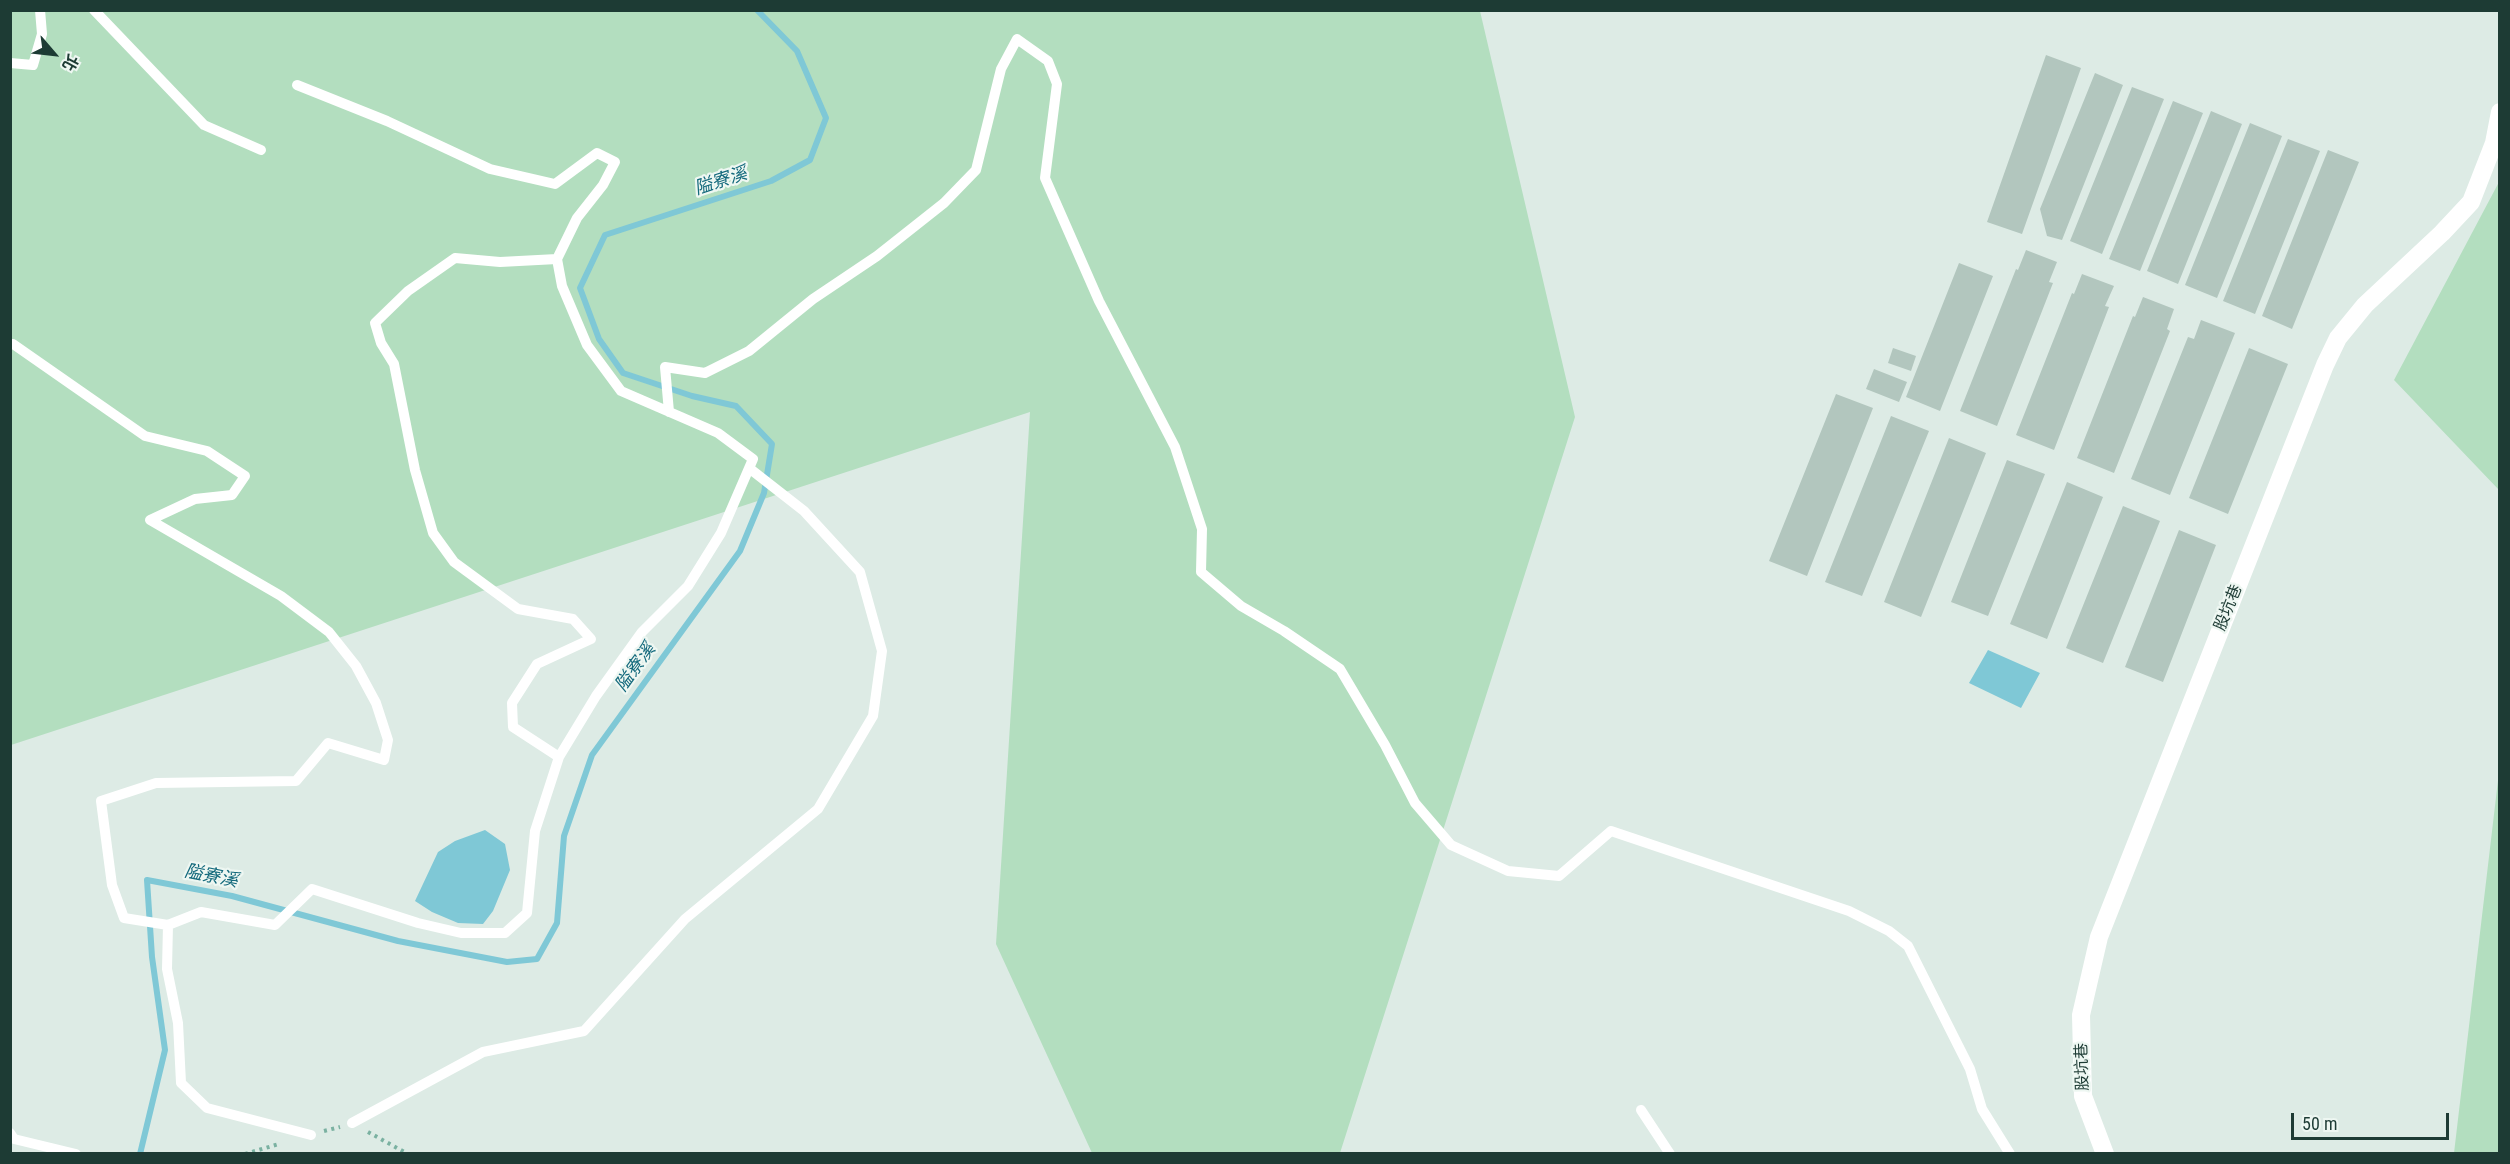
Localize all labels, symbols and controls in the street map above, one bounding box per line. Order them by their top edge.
north arrow [24,24,84,84]
text: 北 [58,51,82,74]
water label: 隘寮溪 [692,163,750,201]
street label: 股坑巷 [2211,582,2247,634]
water label: 隘寮溪 [611,640,661,696]
water label: 隘寮溪 [182,861,240,893]
street label: 股坑巷 [2073,1043,2093,1091]
scale bar [2294,1101,2452,1139]
text: 50 m [2302,1113,2337,1134]

